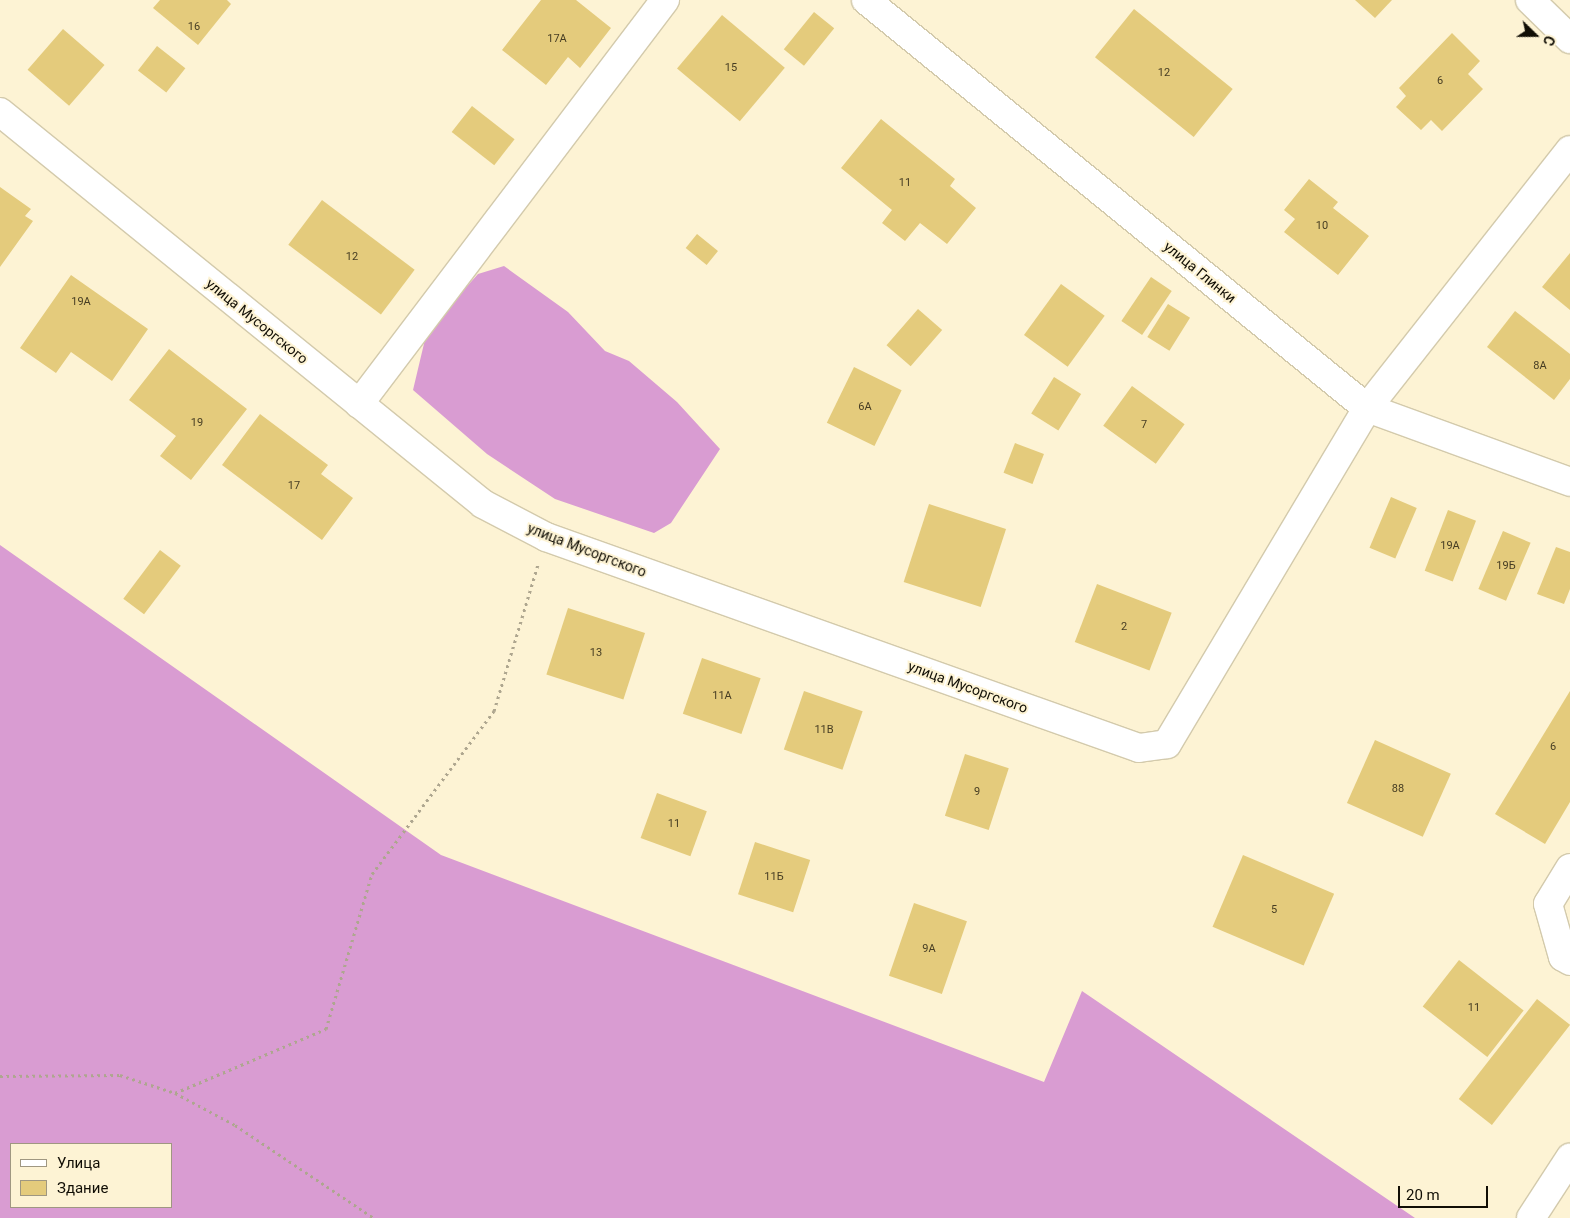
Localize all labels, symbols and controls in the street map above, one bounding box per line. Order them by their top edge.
north arrow [1510,10,1560,60]
house number: 16 [188,20,200,34]
house number: 17А [547,32,567,46]
text: С [1540,33,1558,48]
house number: 15 [725,61,737,75]
house number: 12 [1158,66,1170,80]
house number: 6 [1437,74,1443,88]
house number: 11 [899,176,911,190]
house number: 10 [1316,219,1328,233]
street label: улица Глинки [1161,238,1239,306]
house number: 12 [346,250,358,264]
street label: улица Мусоргского [203,275,311,367]
house number: 19А [71,295,91,309]
house number: 8А [1533,359,1547,373]
house number: 6А [858,400,872,414]
house number: 19 [191,416,203,430]
house number: 7 [1141,418,1147,432]
house number: 17 [288,479,300,493]
street label: улица Мусоргского [525,520,649,580]
house number: 19А [1440,539,1460,553]
house number: 19Б [1496,559,1516,573]
house number: 2 [1121,620,1127,634]
house number: 13 [590,646,602,660]
street label: улица Мусоргского [906,658,1030,716]
house number: 11А [712,689,732,703]
house number: 11В [814,723,834,737]
house number: 6 [1550,740,1556,754]
house number: 88 [1392,782,1404,796]
house number: 9 [974,785,980,799]
house number: 11 [668,817,680,831]
house number: 11Б [764,870,784,884]
house number: 5 [1271,903,1277,917]
house number: 9А [922,942,936,956]
house number: 11 [1468,1001,1480,1015]
legend [10,1143,172,1208]
text: Улица [57,1154,100,1172]
scale bar [1400,1176,1490,1208]
text: Здание [57,1179,108,1197]
text: 20 m [1406,1186,1440,1204]

